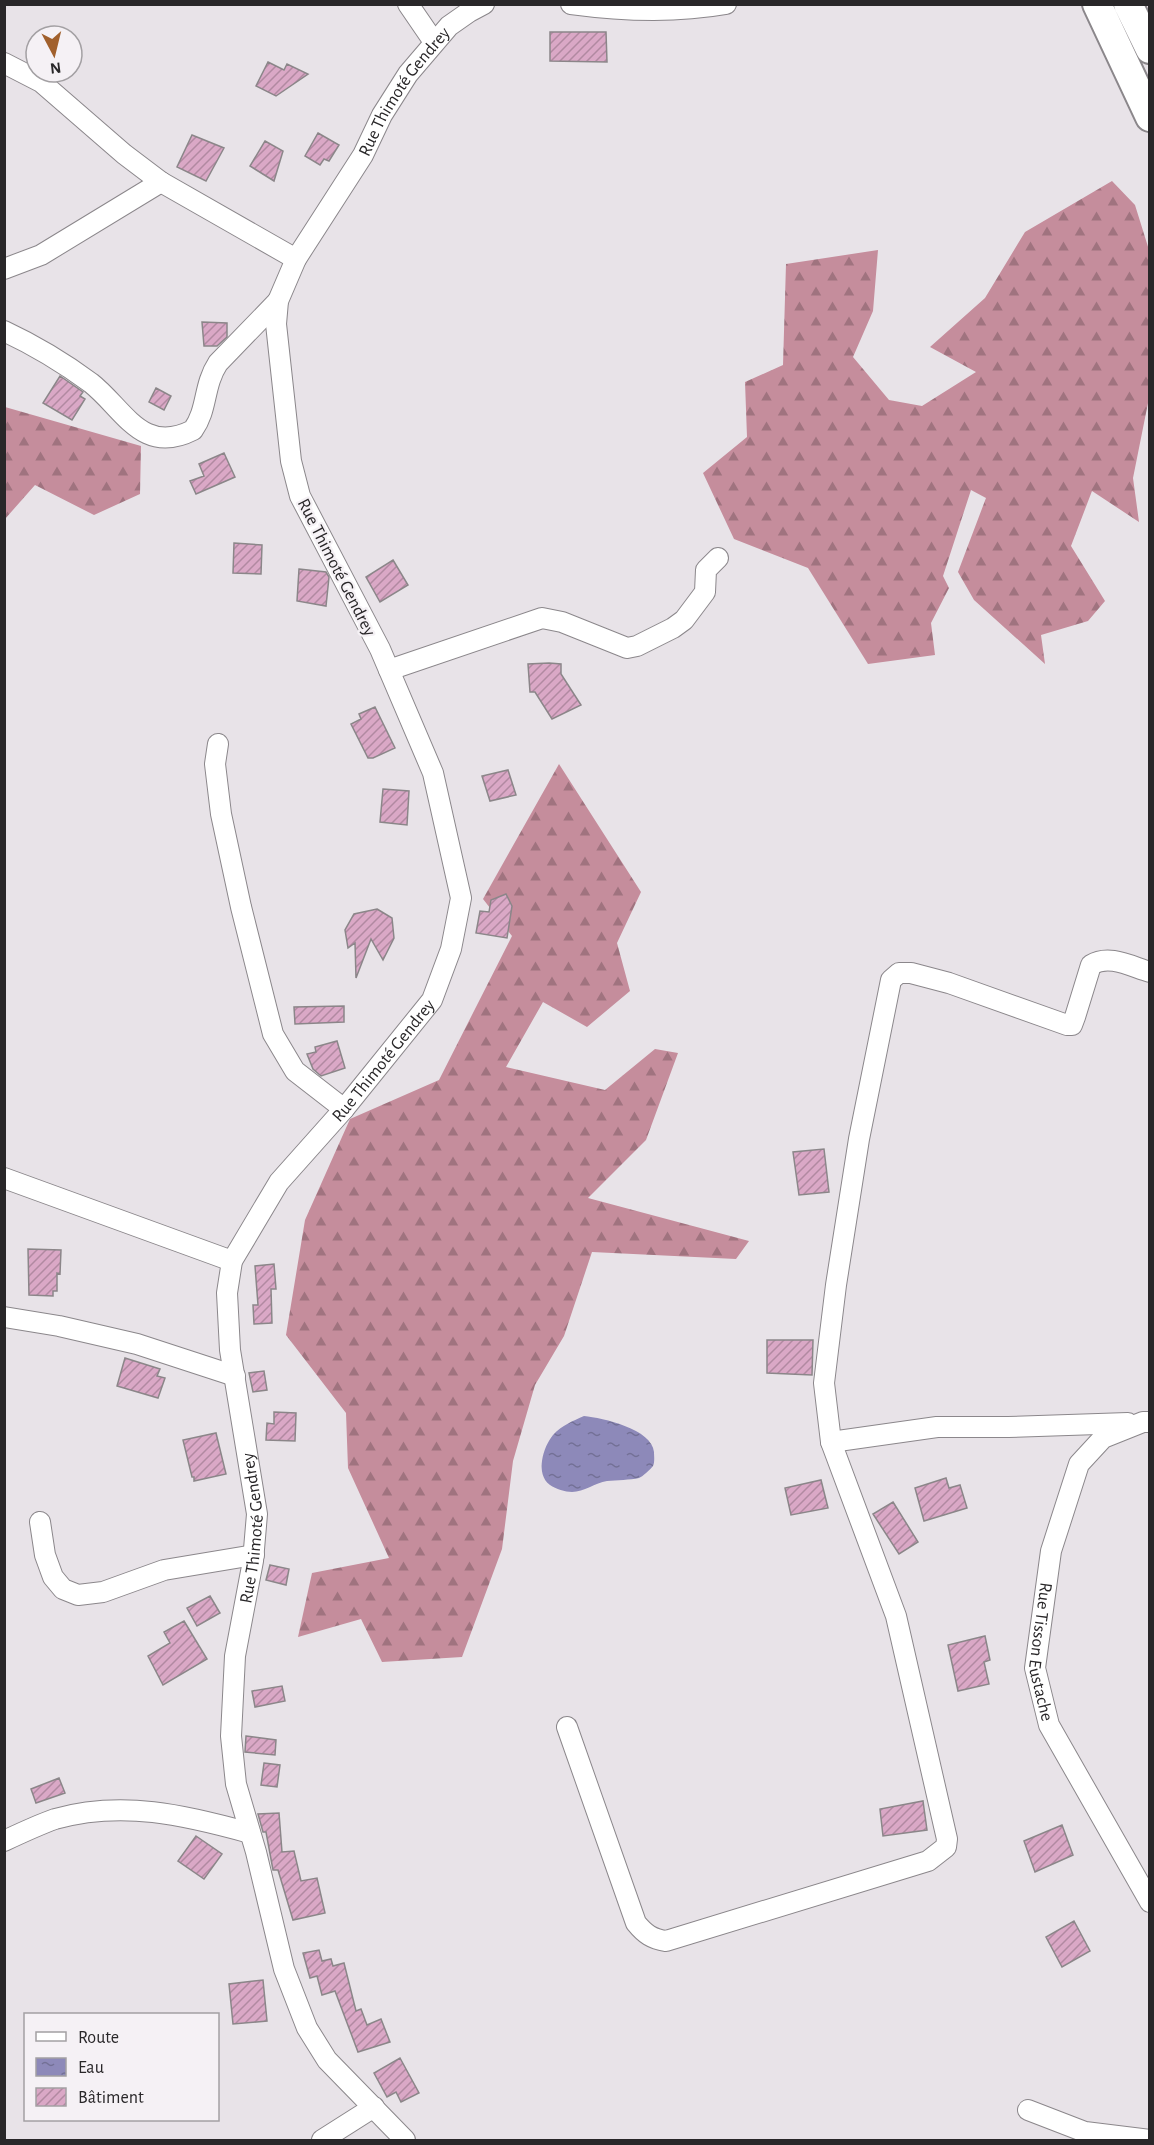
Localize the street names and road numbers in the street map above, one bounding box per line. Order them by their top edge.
street label: Rue Thimoté Gendrey [356,24,454,159]
street label: Rue Thimoté Gendrey [294,496,379,639]
street label: Rue Thimoté Gendrey [329,996,439,1126]
street label: Rue Thimoté Gendrey [237,1451,267,1605]
street label: Rue Tisson Eustache [1025,1581,1056,1723]

